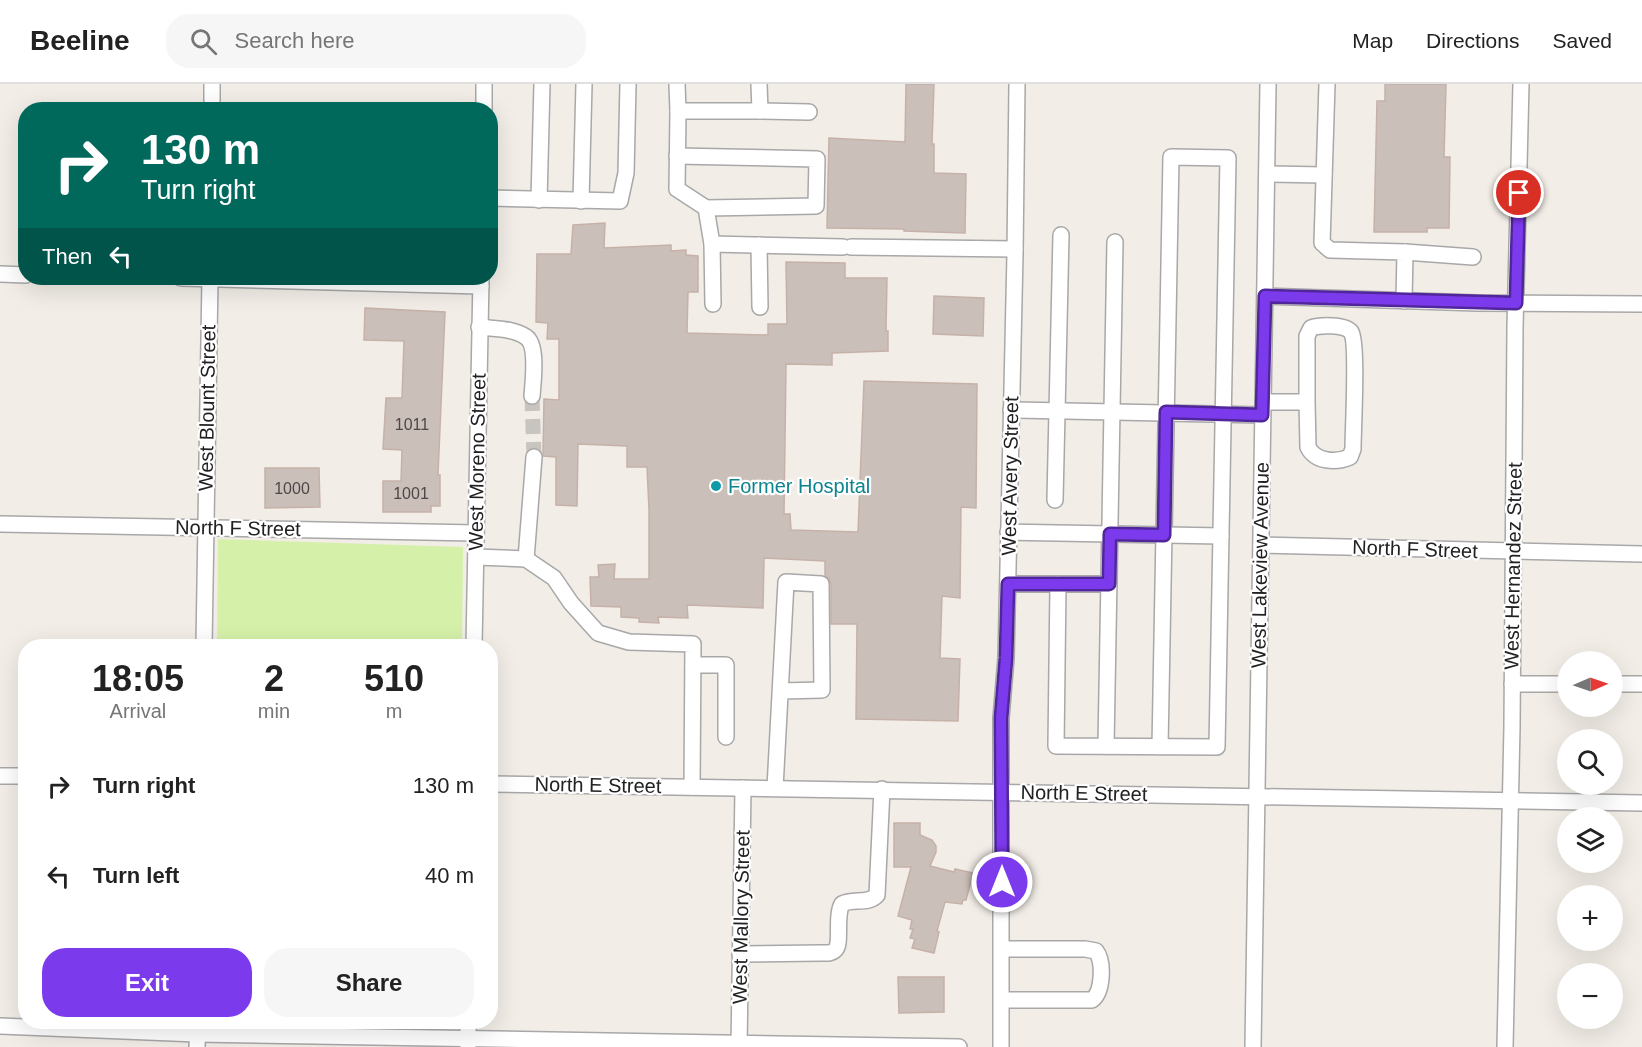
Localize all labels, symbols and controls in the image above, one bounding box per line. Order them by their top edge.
search box [166,14,586,68]
text: Beeline [30,25,130,56]
icon: search [187,25,220,58]
text: Search here [235,28,354,53]
text: Map [1352,29,1393,52]
text: Directions [1426,29,1519,52]
text: Saved [1552,29,1612,52]
icon: right [42,126,120,204]
text: 130 m [141,126,260,173]
pin [1493,167,1544,218]
text: Turn right [141,175,256,205]
icon: arrive [1502,176,1535,209]
icon: left [104,240,137,273]
text: Then [42,244,92,269]
street label: West Blount Street [195,324,219,491]
street label: West Moreno Street [464,373,490,551]
street label: West Avery Street [998,396,1022,556]
house number: 1011 [395,416,429,433]
street label: West Lakeview Avenue [1247,462,1273,668]
street label: West Hernandez Street [1500,462,1526,670]
place label: Former Hospital [728,475,870,497]
marker: Former Hospital [709,479,723,493]
house number: 1000 [274,480,310,497]
house number: 1001 [393,485,429,502]
street label: North F Street [175,516,301,540]
street label: North F Street [1352,536,1479,562]
north arrow [1557,651,1623,717]
map controls [1557,651,1623,1029]
text: 18:05 [92,658,184,699]
text: 2 [264,658,284,699]
text: 510 [364,658,424,699]
text: Arrival [110,700,166,722]
text: min [258,700,290,722]
text: m [386,700,402,722]
button: search [1557,729,1623,795]
icon: right [42,770,75,803]
text: Turn right [93,773,195,798]
text: 130 m [413,773,474,798]
street label: North E Street [534,773,662,797]
street label: North E Street [1020,781,1148,805]
button: layers [1557,807,1623,873]
street label: West Mallory Street [728,829,754,1004]
position arrow [970,850,1034,914]
icon: left [42,860,75,893]
text: Turn left [93,863,179,888]
text: 40 m [425,863,474,888]
button: + [1557,885,1623,951]
button: Exit [42,948,252,1017]
button: Share [264,948,474,1017]
button: − [1557,963,1623,1029]

